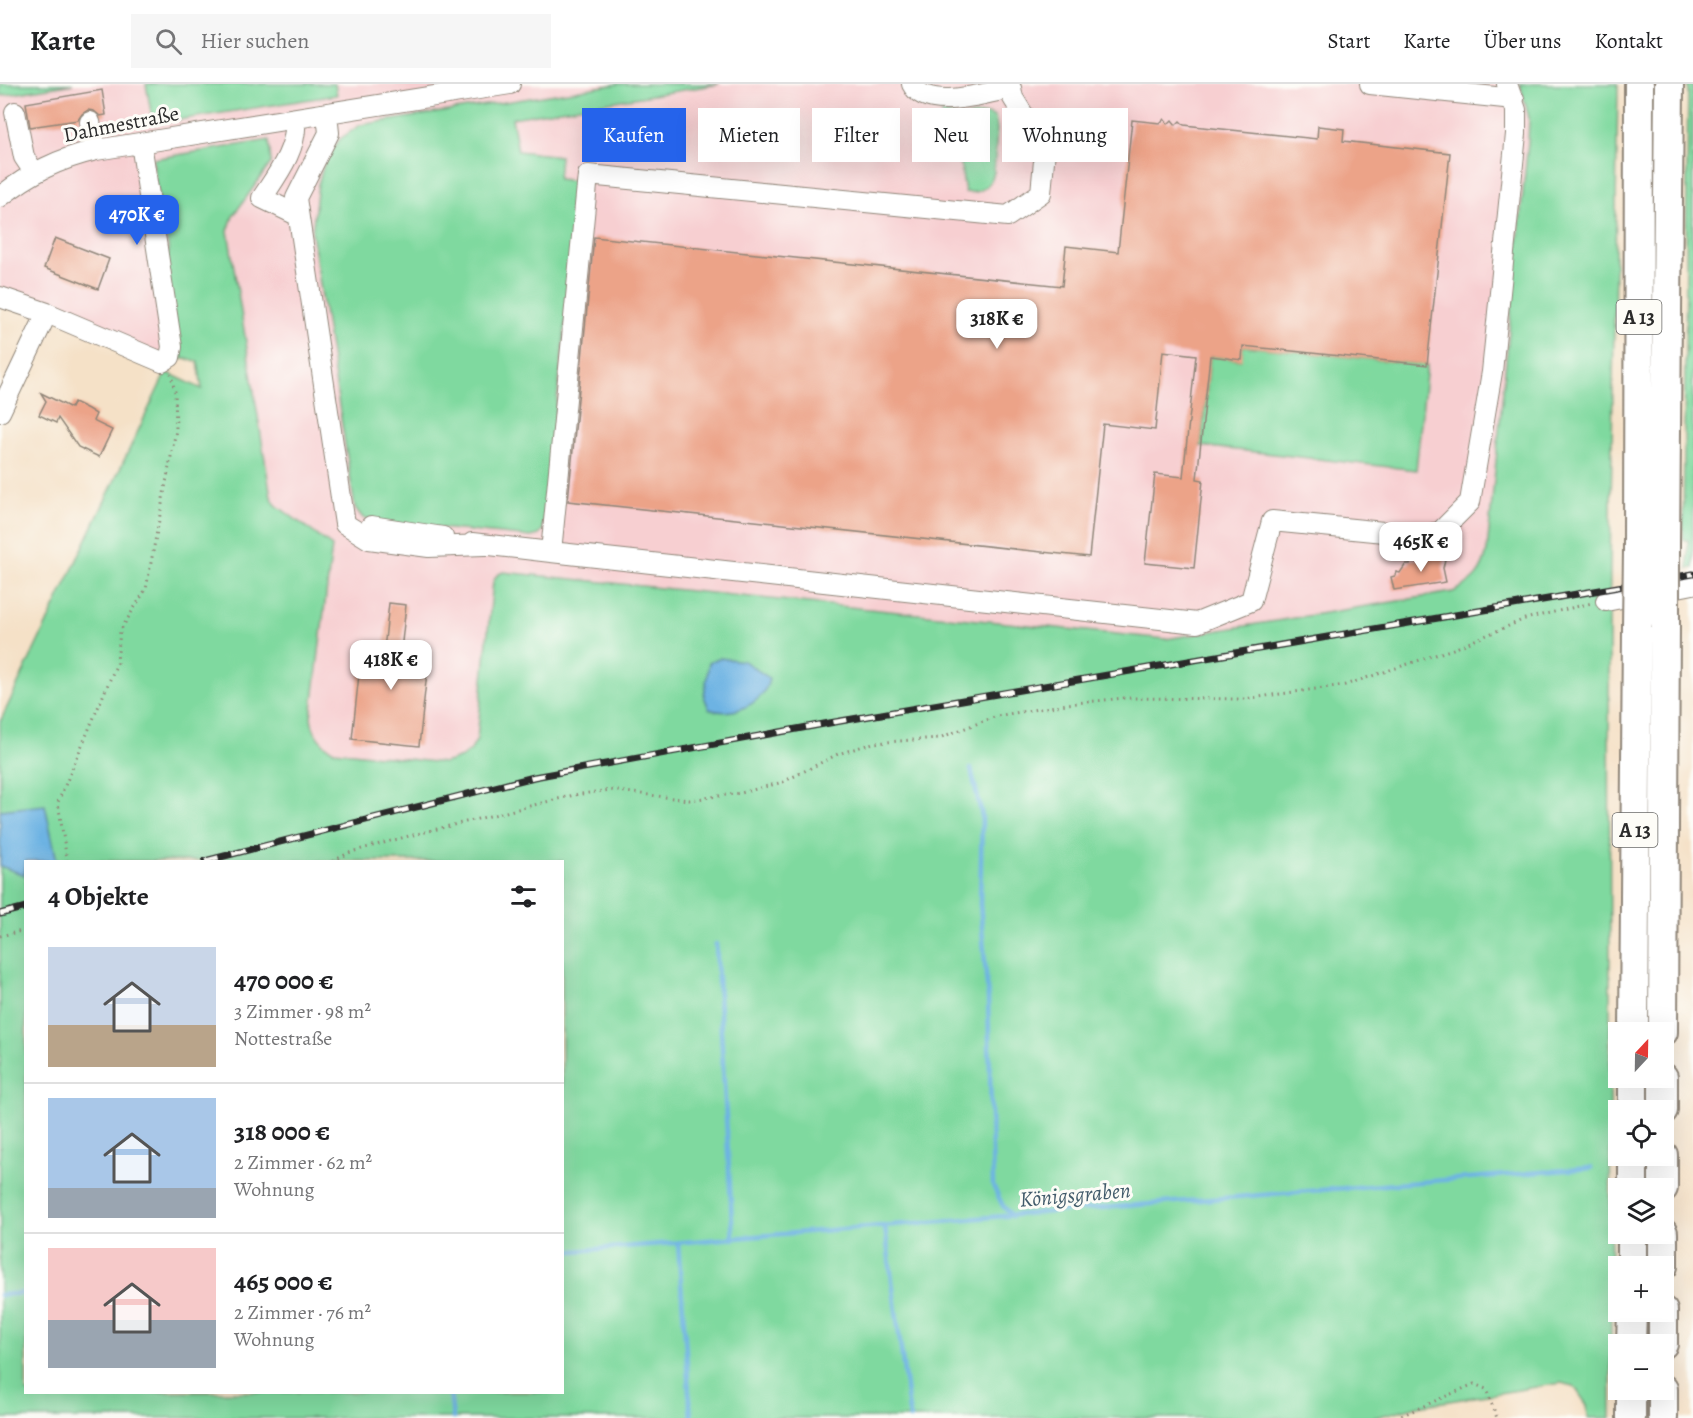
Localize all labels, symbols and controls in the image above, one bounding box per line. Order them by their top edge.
search box [131,14,551,68]
text: Karte [30,22,95,60]
icon: search [152,25,185,58]
text: Hier suchen [200,26,309,56]
text: Start [1328,27,1370,55]
text: Karte [1403,27,1451,55]
text: Über uns [1484,27,1561,55]
text: Kontakt [1594,27,1663,55]
street label: Dahmestraße [61,99,181,149]
chip: Kaufen [582,108,686,162]
chip: Mieten [698,108,800,162]
chip: Filter [812,108,900,162]
chip: Neu [912,108,990,162]
chip: Wohnung [1002,108,1128,162]
pin: 470K € [88,195,186,246]
text: 470K € [109,201,165,228]
pin: 318K € [948,299,1046,350]
road number: A 13 [1616,300,1662,334]
text: 318K € [970,305,1024,332]
pin: 465K € [1372,522,1470,573]
text: 465K € [1393,528,1449,555]
pin: 418K € [342,640,440,691]
text: 418K € [364,646,418,673]
road number: A 13 [1612,813,1658,847]
text: 4 Objekte [48,879,149,914]
icon: filters [507,880,540,913]
text: 470 000 € [234,963,334,998]
icon: home [96,971,168,1043]
text: 3 Zimmer · 98 m² [234,998,371,1025]
north arrow [1608,1022,1674,1088]
map controls [1608,1022,1674,1400]
text: Nottestraße [234,1025,332,1052]
button: locate [1608,1100,1674,1166]
text: 318 000 € [234,1114,330,1149]
icon: home [96,1122,168,1194]
text: 2 Zimmer · 62 m² [234,1149,372,1176]
water label: Königsgraben [1018,1175,1132,1215]
text: Wohnung [234,1176,315,1203]
button: layers [1608,1178,1674,1244]
button: + [1608,1256,1674,1322]
text: 465 000 € [234,1264,333,1299]
icon: home [96,1272,168,1344]
text: 2 Zimmer · 76 m² [234,1299,371,1326]
text: Wohnung [234,1326,315,1353]
button: − [1608,1334,1674,1400]

